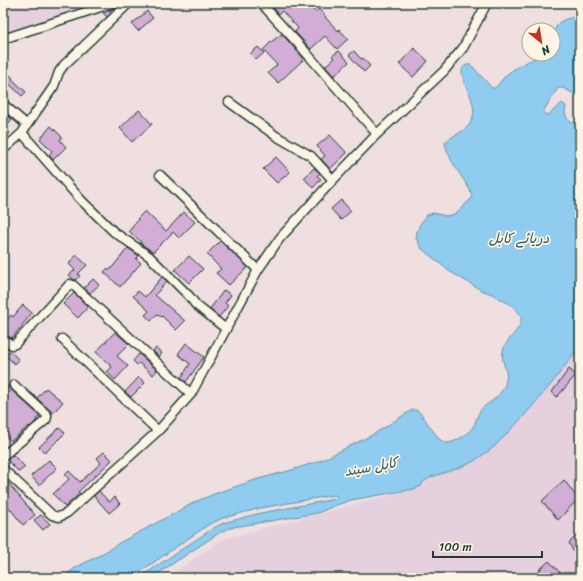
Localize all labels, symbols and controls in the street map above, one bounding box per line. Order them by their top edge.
north arrow [521,22,561,62]
text: N [537,40,555,61]
water label: دریائے کابل [489,226,550,251]
water label: کابل سيند [342,449,403,484]
scale bar [433,533,542,559]
text: 100 m [439,536,472,558]

